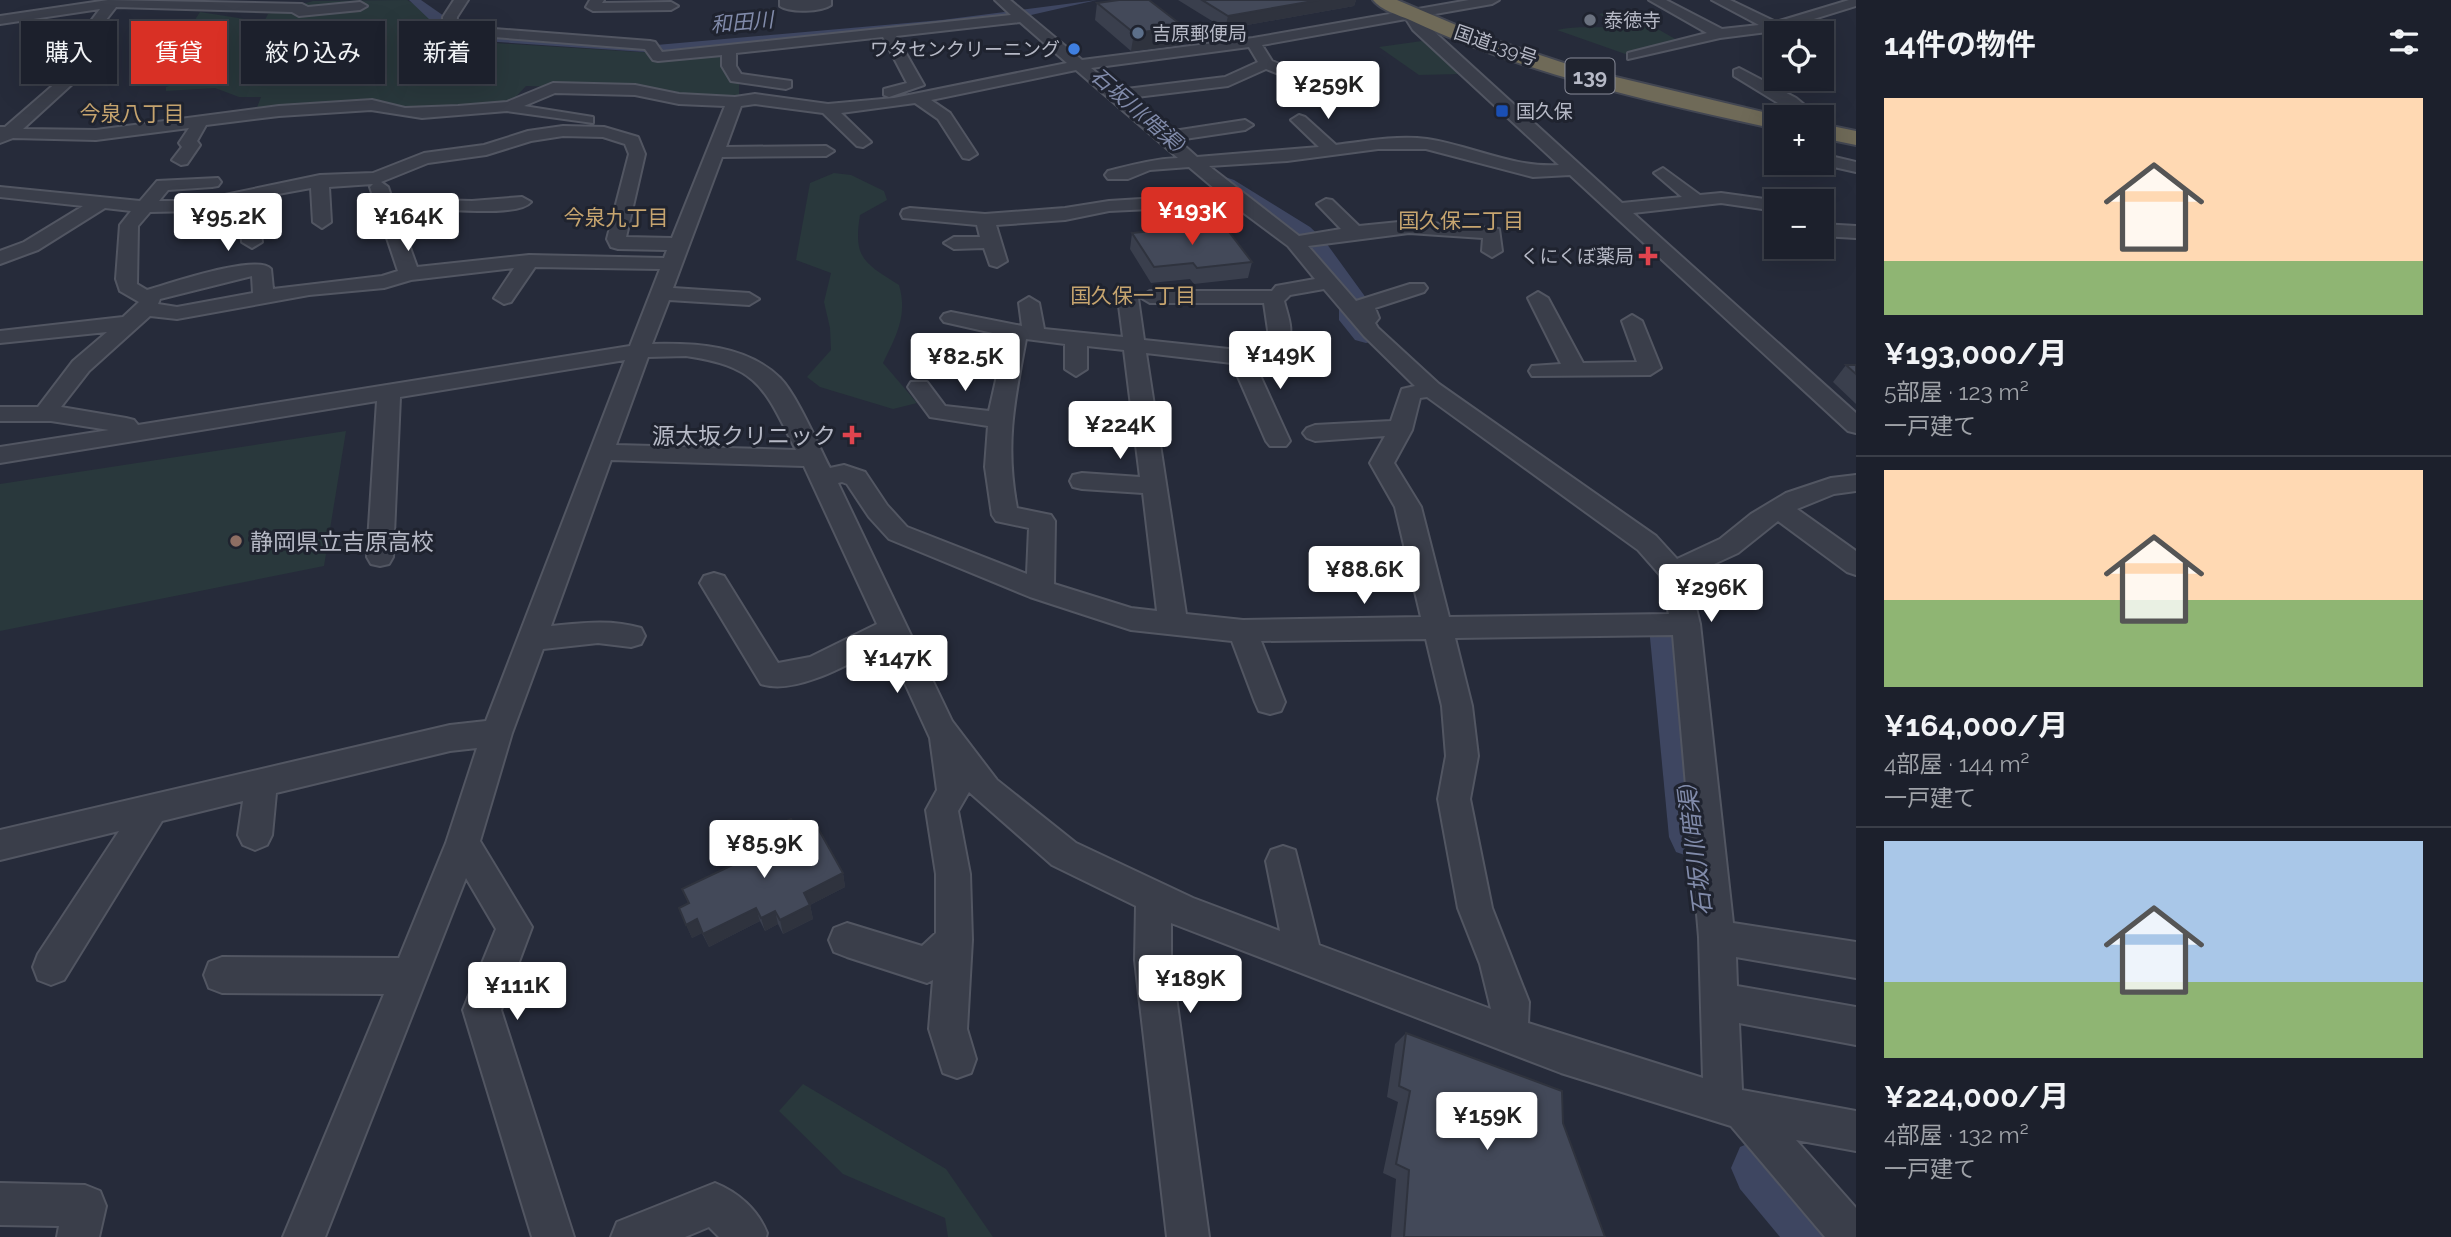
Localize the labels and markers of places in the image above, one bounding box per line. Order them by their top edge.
place label: 泰徳寺 [1604,9,1661,31]
marker: 泰徳寺 [1582,12,1598,28]
place label: 吉原郵便局 [1152,22,1247,44]
marker: 吉原郵便局 [1130,25,1146,41]
place label: ワタセンクリーニング [870,38,1060,60]
marker: ワタセンクリーニング [1066,41,1082,57]
pin: ¥259K [1279,61,1377,121]
place label: 国久保 [1516,100,1573,122]
marker: 国久保 [1494,103,1510,119]
pin: ¥193K [1143,188,1241,247]
pin: ¥95.2K [171,194,285,253]
pin: ¥164K [359,194,457,253]
place label: くにくぼ薬局 [1520,245,1634,267]
marker: くにくぼ薬局 [1640,248,1656,264]
pin: ¥149K [1231,332,1329,391]
pin: ¥82.5K [908,334,1022,393]
pin: ¥224K [1071,402,1169,461]
place label: 源太坂クリニック [652,422,836,449]
marker: 源太坂クリニック [842,425,862,445]
place label: 静岡県立吉原高校 [250,528,434,555]
marker: 静岡県立吉原高校 [228,533,244,549]
pin: ¥88.6K [1307,546,1421,606]
pin: ¥296K [1662,564,1760,624]
pin: ¥147K [848,636,946,695]
pin: ¥85.9K [707,820,821,880]
pin: ¥189K [1141,956,1239,1015]
pin: ¥111K [468,962,566,1022]
pin: ¥159K [1438,1092,1536,1152]

